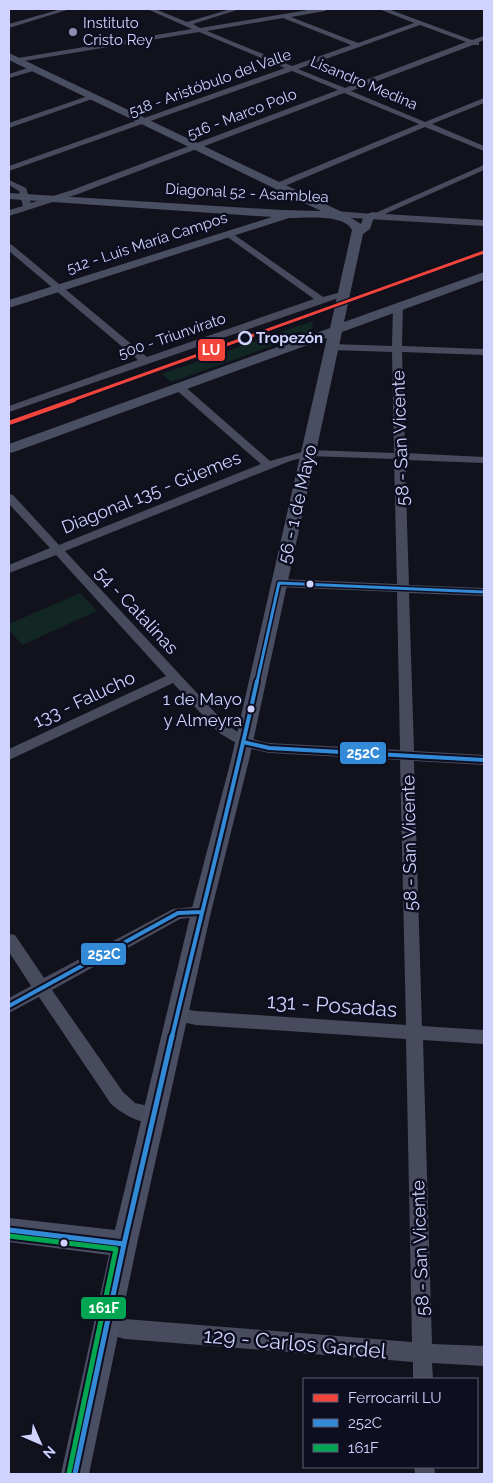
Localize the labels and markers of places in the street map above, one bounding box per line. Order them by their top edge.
place label: Instituto Cristo Rey [83,14,153,49]
marker: Instituto Cristo Rey [67,26,79,38]
place label: Tropezón [256,329,323,347]
marker: Tropezón [238,331,252,345]
unlabelled marker [305,579,315,589]
place label: 1 de Mayo y Almeyra [163,689,242,730]
marker: 1 de Mayo y Almeyra [246,704,256,714]
unlabelled marker [59,1238,69,1248]

